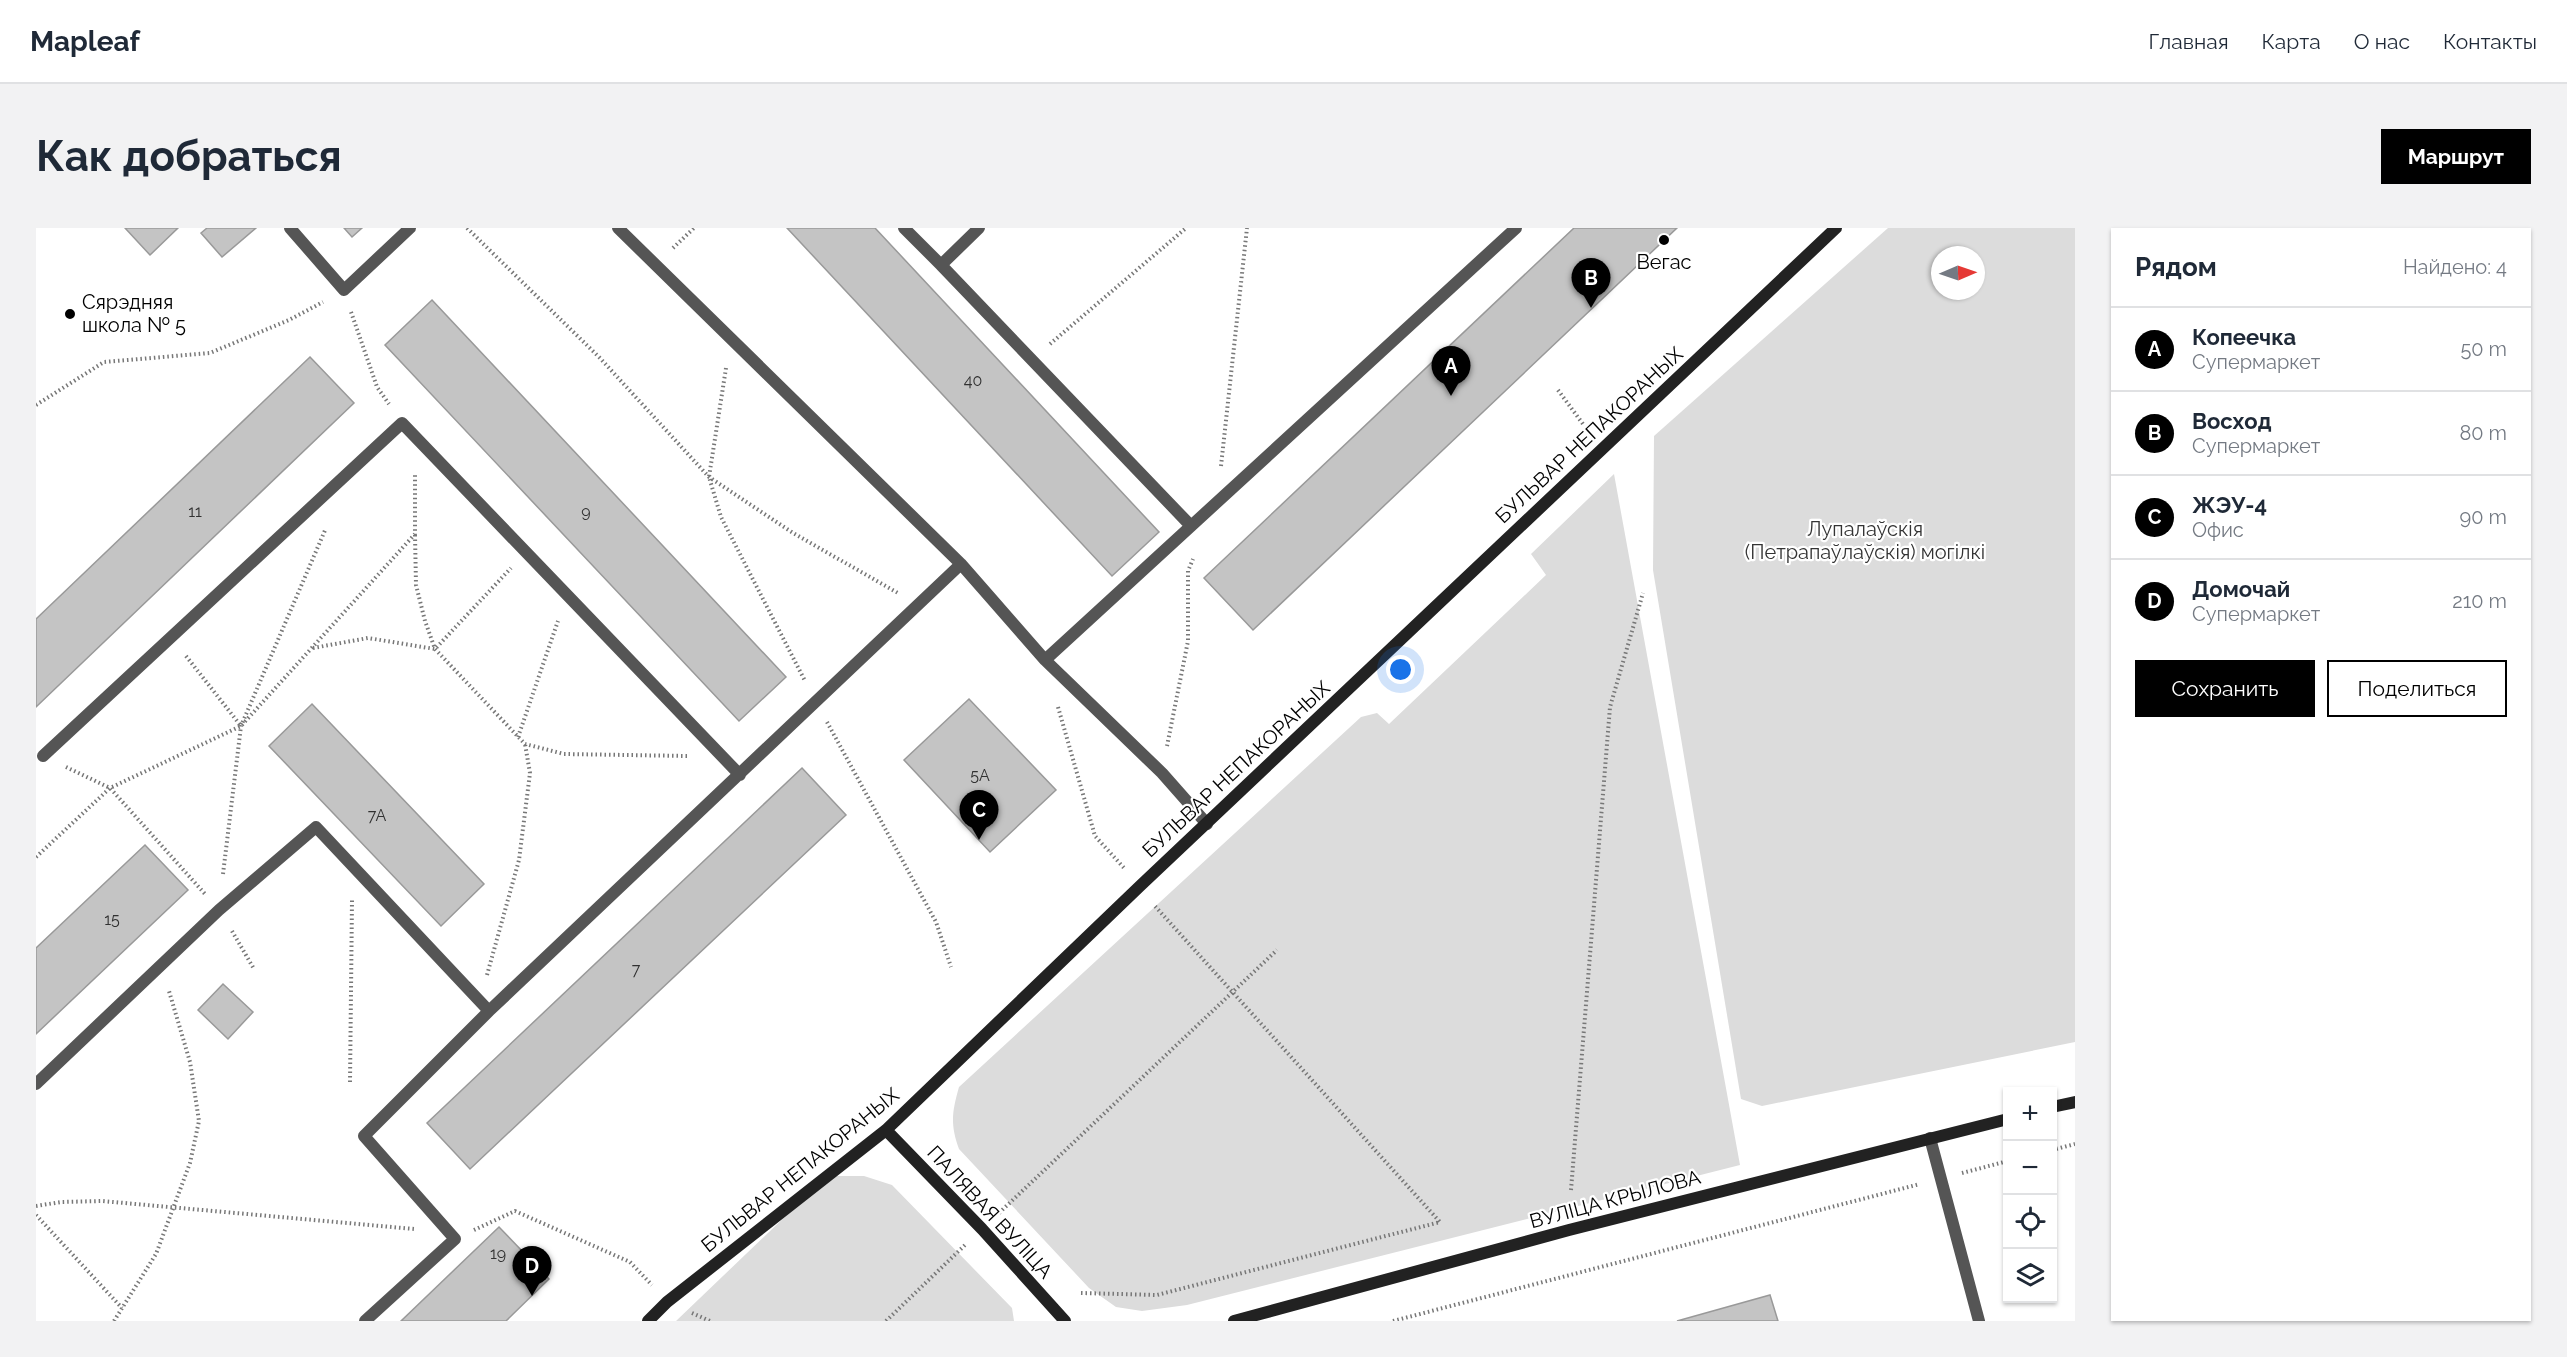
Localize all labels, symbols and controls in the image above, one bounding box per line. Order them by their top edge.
text: Mapleaf [30,25,140,58]
text: Главная [2149,29,2229,54]
text: Карта [2262,29,2321,54]
text: О нас [2354,29,2410,54]
text: Контакты [2443,29,2537,54]
button: Маршрут [2381,129,2531,184]
text: Как добраться [36,132,342,181]
marker: Вегас [1657,233,1671,247]
north arrow [1931,246,1985,300]
place label: Вегас [1636,250,1692,274]
text: Рядом [2135,252,2217,282]
text: Найдено: 4 [2403,255,2507,279]
pin: B [1572,259,1610,308]
place label: Сярэдняя школа № 5 [82,290,186,337]
marker: Сярэдняя школа № 5 [63,307,77,321]
text: Копеечка [2192,324,2296,350]
text: A [2148,337,2161,361]
text: 50 m [2460,337,2507,361]
street label: БУЛЬВАР НЕПАКОРАНЫХ [1490,342,1688,528]
pin: A [1432,346,1470,396]
text: Супермаркет [2192,350,2320,374]
house number: 40 [964,371,982,390]
text: Восход [2192,408,2272,434]
text: B [2148,421,2161,445]
text: 80 m [2459,421,2507,445]
text: Супермаркет [2192,434,2320,458]
text: ЖЭУ-4 [2192,492,2267,518]
house number: 11 [188,502,202,521]
house number: 9 [581,502,591,521]
text: C [2148,505,2161,529]
text: 90 m [2460,505,2507,529]
park label: Лупалаўскія (Петрапаўлаўскія) могілкі [1745,517,1985,564]
text: Офис [2192,518,2244,542]
text: Домочай [2192,576,2290,602]
text: D [2147,589,2162,613]
text: 210 m [2452,589,2507,613]
text: Супермаркет [2192,602,2320,626]
your location [1386,655,1415,684]
button: Сохранить [2135,660,2315,717]
button: Поделиться [2327,660,2507,717]
street label: БУЛЬВАР НЕПАКОРАНЫХ [1137,676,1335,862]
house number: 5А [970,766,990,785]
pin: C [960,790,998,840]
house number: 7А [368,806,387,825]
house number: 15 [104,910,120,929]
house number: 7 [632,960,641,979]
street label: БУЛЬВАР НЕПАКОРАНЫХ [696,1083,904,1257]
map controls [2003,1087,2057,1303]
button: + [2003,1087,2057,1141]
street label: ПАЛЯВАЯ ВУЛІЦА [922,1141,1058,1284]
button: − [2003,1141,2057,1195]
street label: ВУЛІЦА КРЫЛОВА [1527,1165,1704,1233]
button: locate [2003,1195,2057,1249]
house number: 19 [490,1244,506,1263]
pin: D [512,1246,552,1296]
button: layers [2003,1249,2057,1303]

